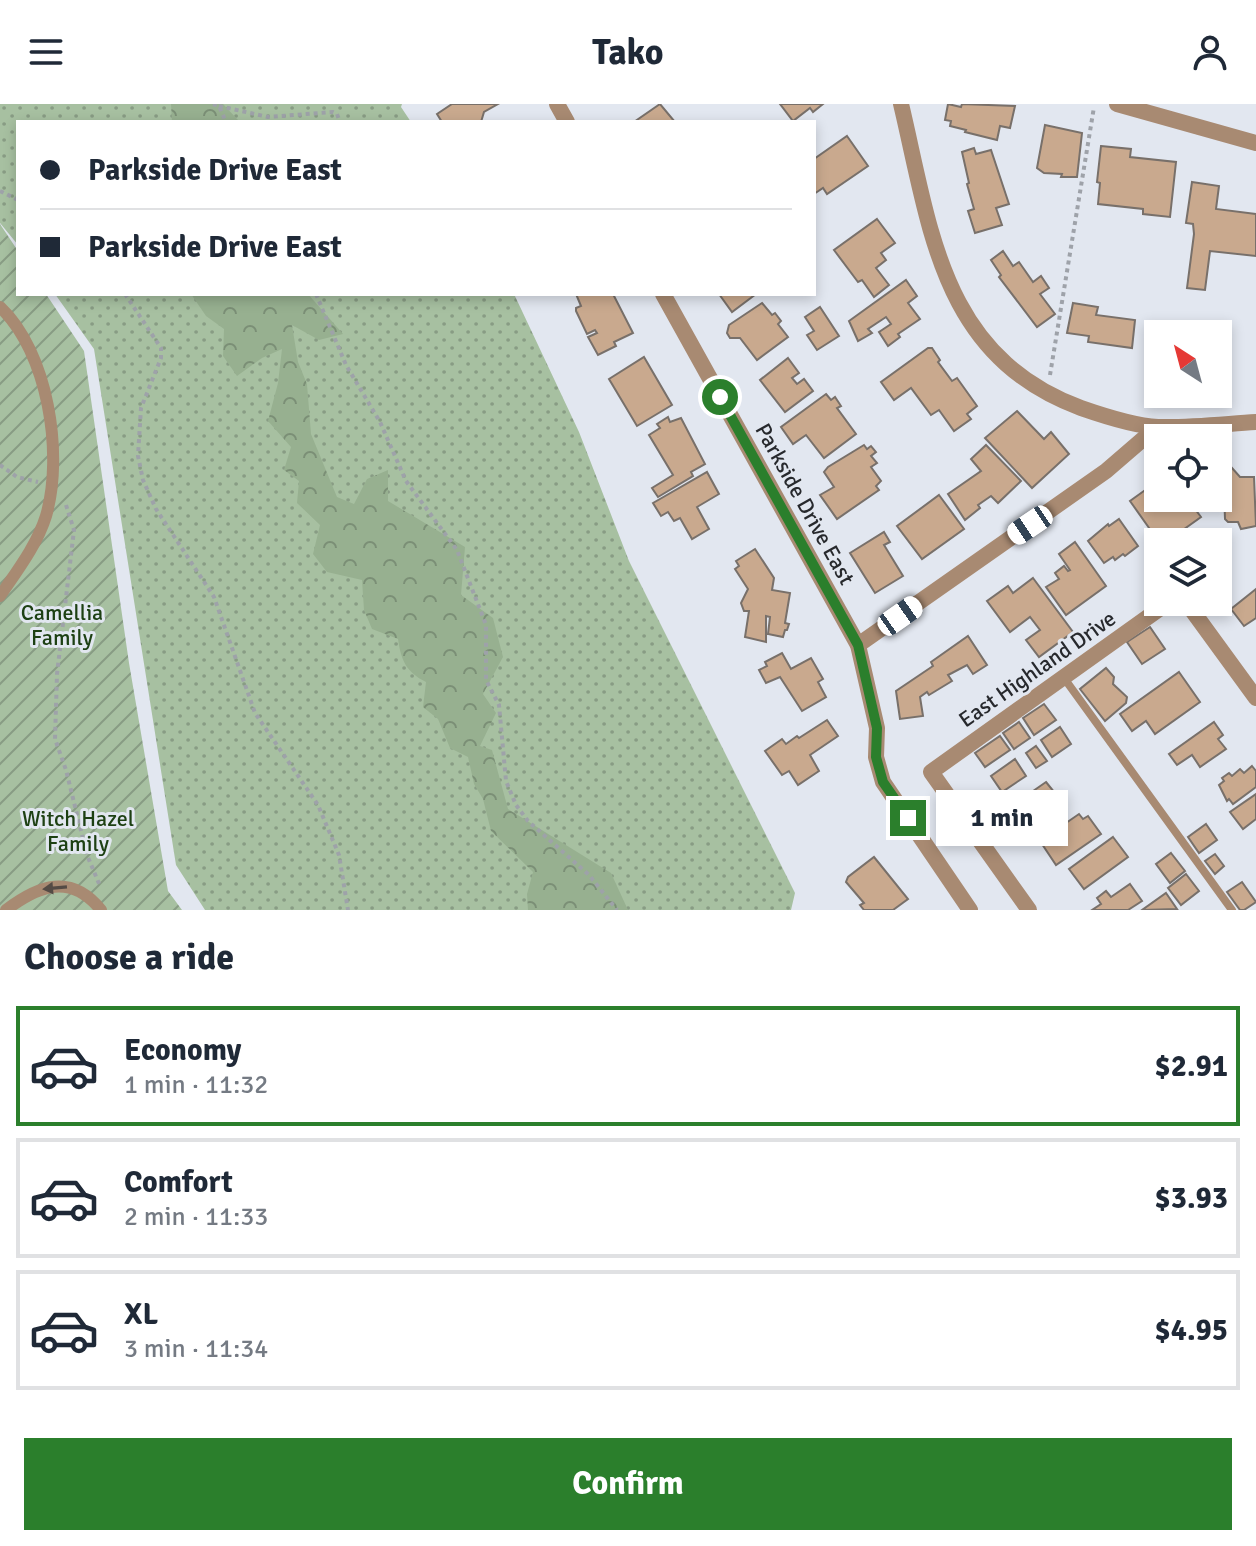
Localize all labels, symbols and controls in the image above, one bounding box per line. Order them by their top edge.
icon: menu [24,30,68,74]
text: Tako [592,30,664,75]
icon: person [1188,30,1232,74]
text: Parkside Drive East [88,152,342,189]
text: Parkside Drive East [88,229,342,266]
north arrow [1144,320,1232,408]
map controls [1144,320,1232,616]
route start [702,379,738,415]
street label: Parkside Drive East [749,419,861,590]
button: locate [1144,424,1232,512]
car [1003,502,1057,548]
button: layers [1144,528,1232,616]
car [873,592,927,640]
park label: Camellia Family [21,599,103,651]
street label: East Highland Drive [953,605,1121,733]
callout: 1 min [936,790,1068,846]
route end [890,800,926,836]
text: 1 min [971,802,1033,834]
park label: Witch Hazel Family [22,805,134,857]
one-way arrow [42,882,67,895]
text: Choose a ride [24,935,234,980]
icon: car [28,1030,100,1102]
text: Economy [124,1032,241,1069]
text: $2.91 [1155,1048,1228,1085]
text: 1 min · 11:32 [124,1069,268,1101]
icon: car [28,1162,100,1234]
text: Comfort [124,1164,233,1201]
text: $3.93 [1155,1180,1228,1217]
text: 2 min · 11:33 [124,1201,268,1233]
icon: car [28,1294,100,1366]
text: XL [124,1296,158,1333]
text: $4.95 [1155,1312,1228,1349]
text: 3 min · 11:34 [124,1333,268,1365]
button: Confirm [24,1438,1232,1530]

